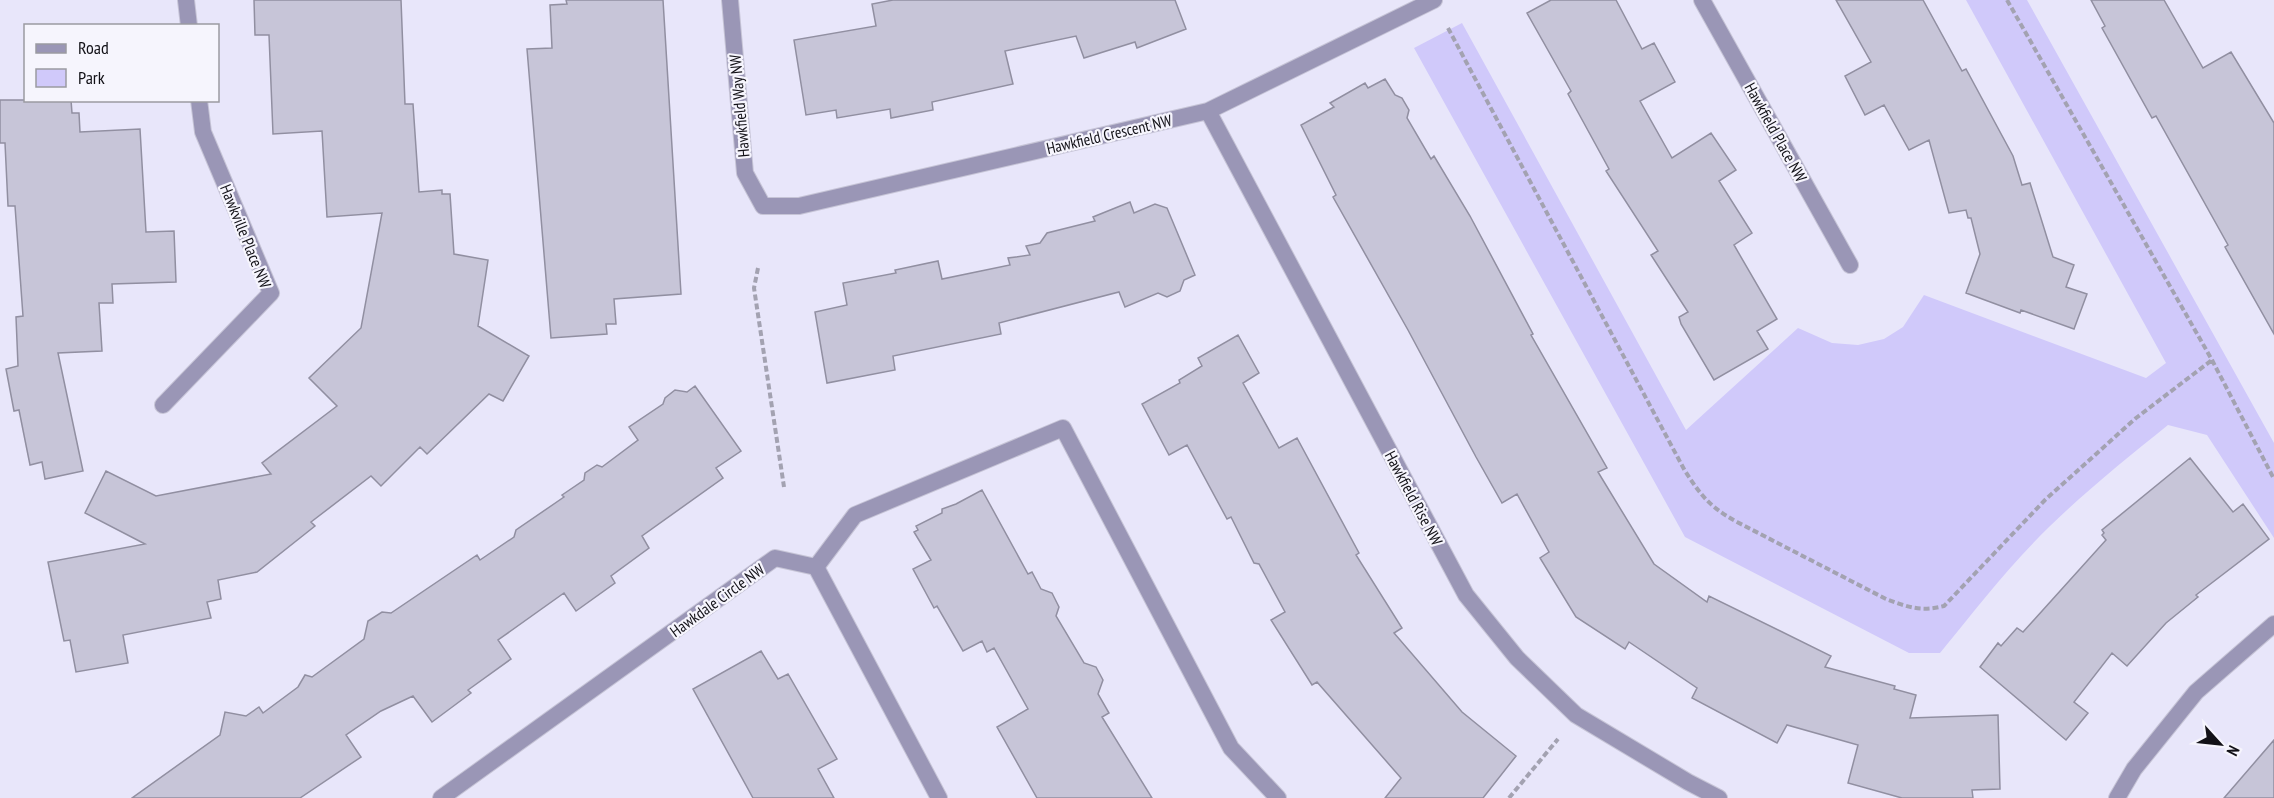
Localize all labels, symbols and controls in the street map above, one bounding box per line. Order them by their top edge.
legend [24,24,219,102]
text: Road [78,36,109,59]
street label: Hawkfield Way NW [725,54,753,158]
text: Park [78,66,105,89]
street label: Hawkfield Place NW [1740,79,1812,185]
street label: Hawkfield Crescent NW [1044,110,1174,158]
street label: Hawkville Place NW [216,181,276,291]
street label: Hawkfield Rise NW [1381,447,1447,549]
street label: Hawkdale Circle NW [666,559,768,641]
north arrow [2190,714,2250,774]
text: N [2222,742,2244,759]

